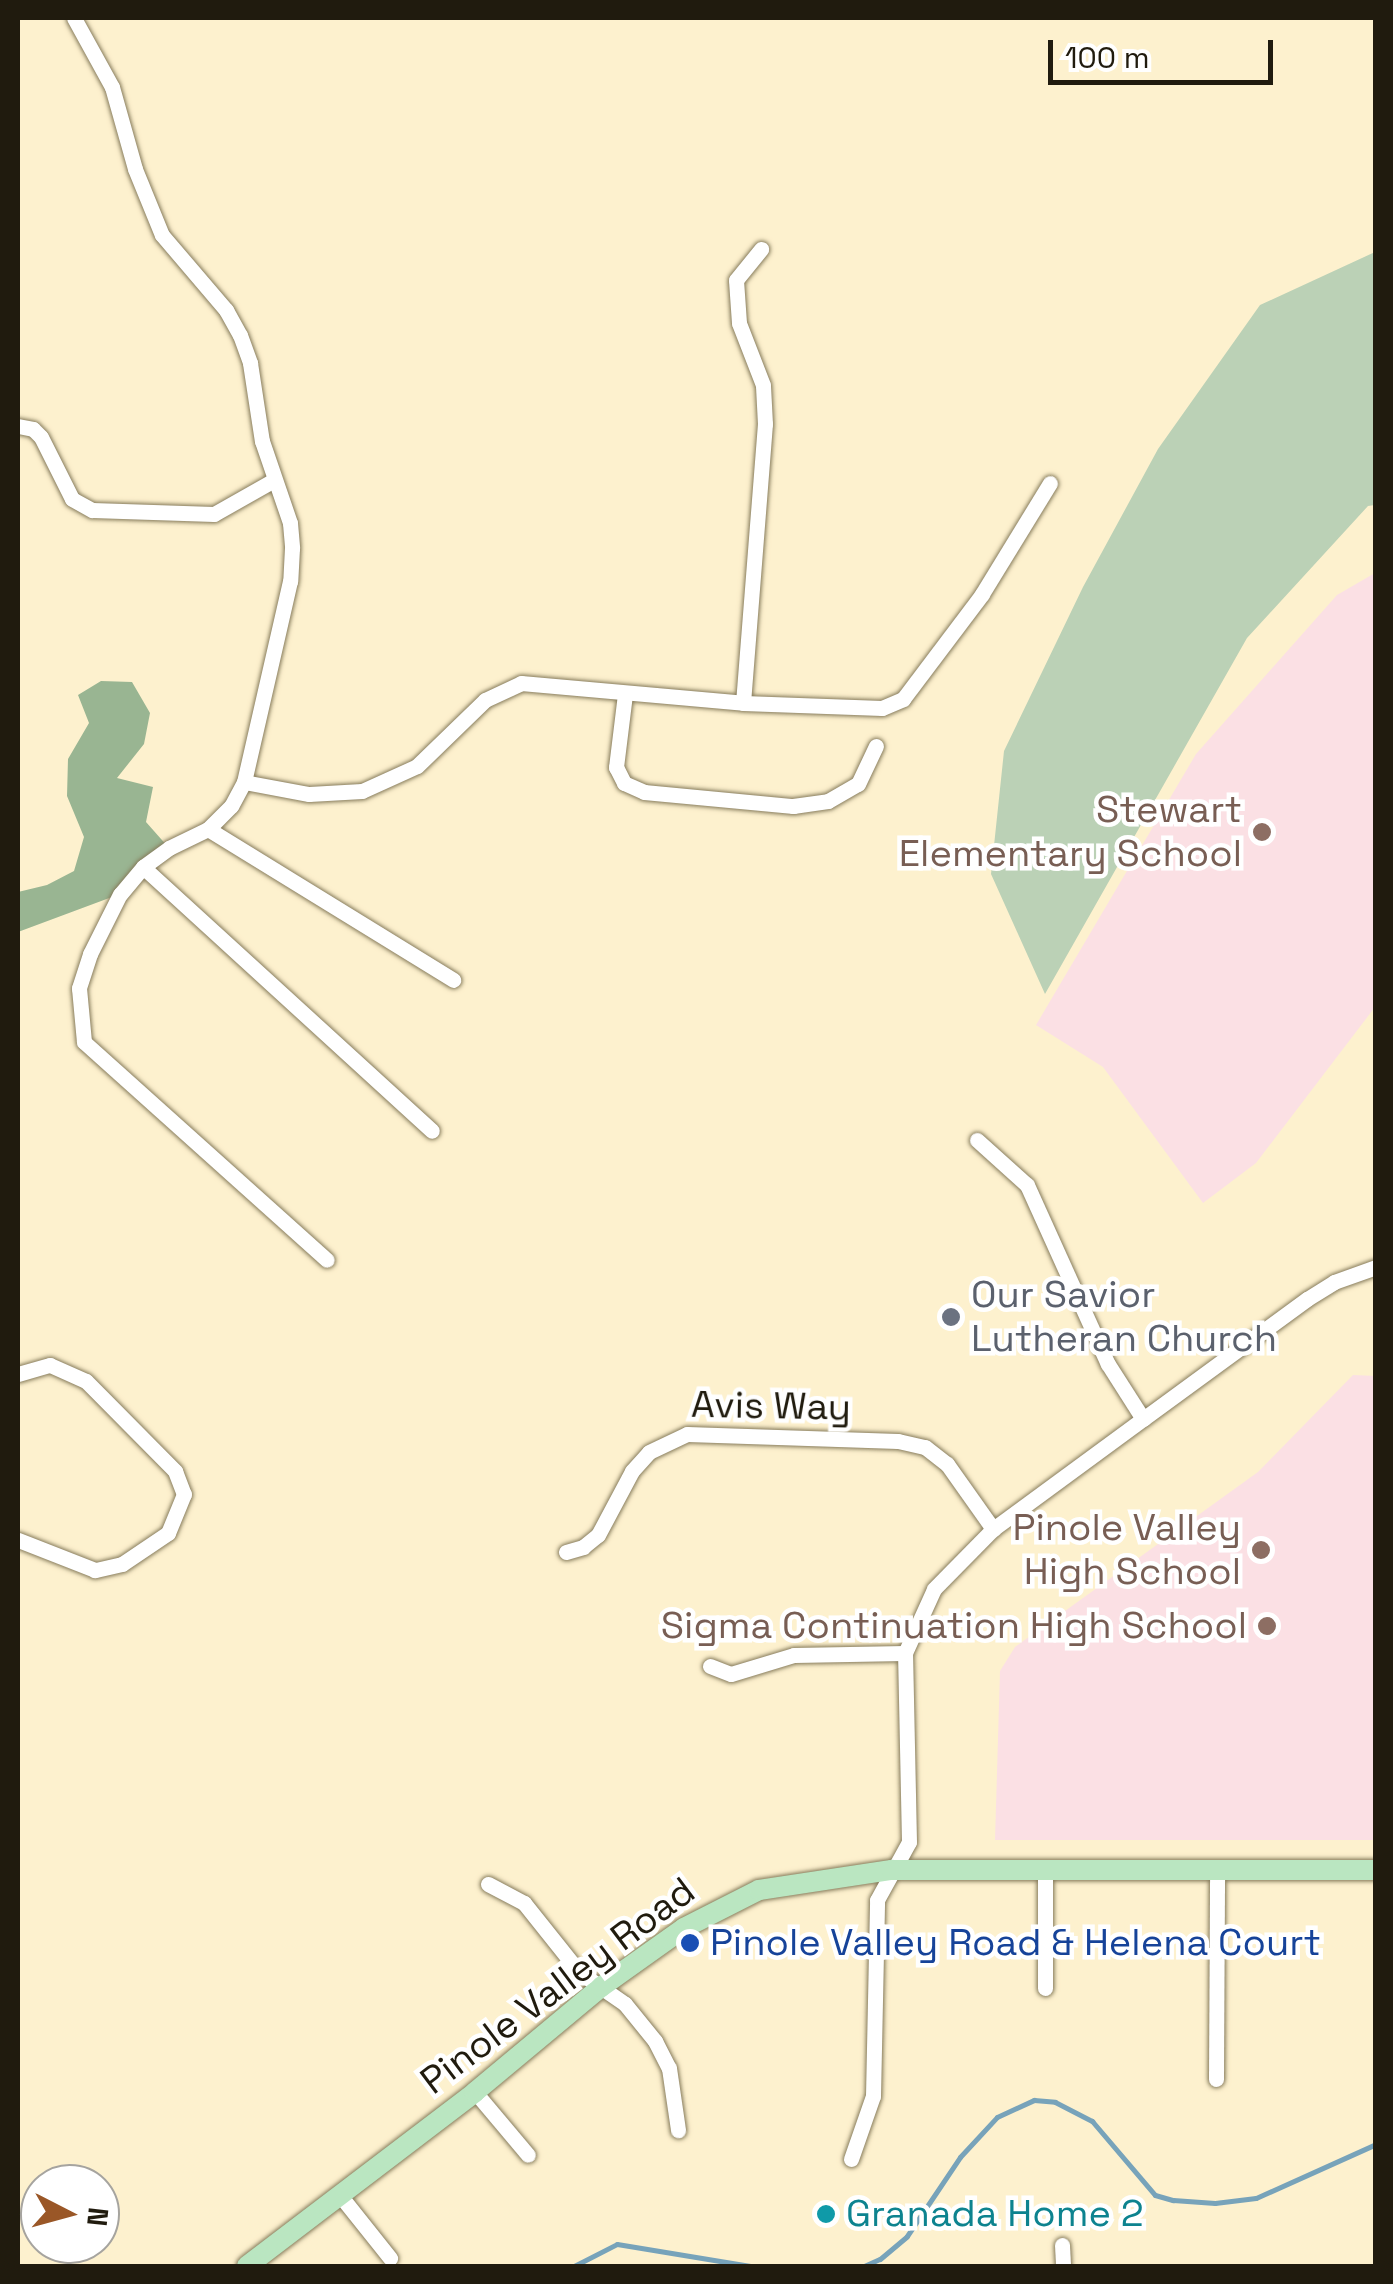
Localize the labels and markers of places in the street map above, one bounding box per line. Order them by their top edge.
place label: Stewart Elementary School [899,787,1242,876]
marker: Stewart Elementary School [1251,821,1273,843]
place label: Our Savior Lutheran Church [971,1272,1277,1362]
marker: Our Savior Lutheran Church [940,1306,962,1328]
place label: Pinole Valley High School [1012,1505,1241,1595]
marker: Pinole Valley High School [1250,1539,1272,1561]
place label: Sigma Continuation High School [661,1603,1247,1649]
marker: Sigma Continuation High School [1256,1615,1278,1637]
place label: Pinole Valley Road & Helena Court [710,1920,1321,1966]
marker: Pinole Valley Road & Helena Court [679,1932,701,1954]
place label: Granada Home 2 [846,2191,1144,2237]
marker: Granada Home 2 [815,2203,837,2225]

